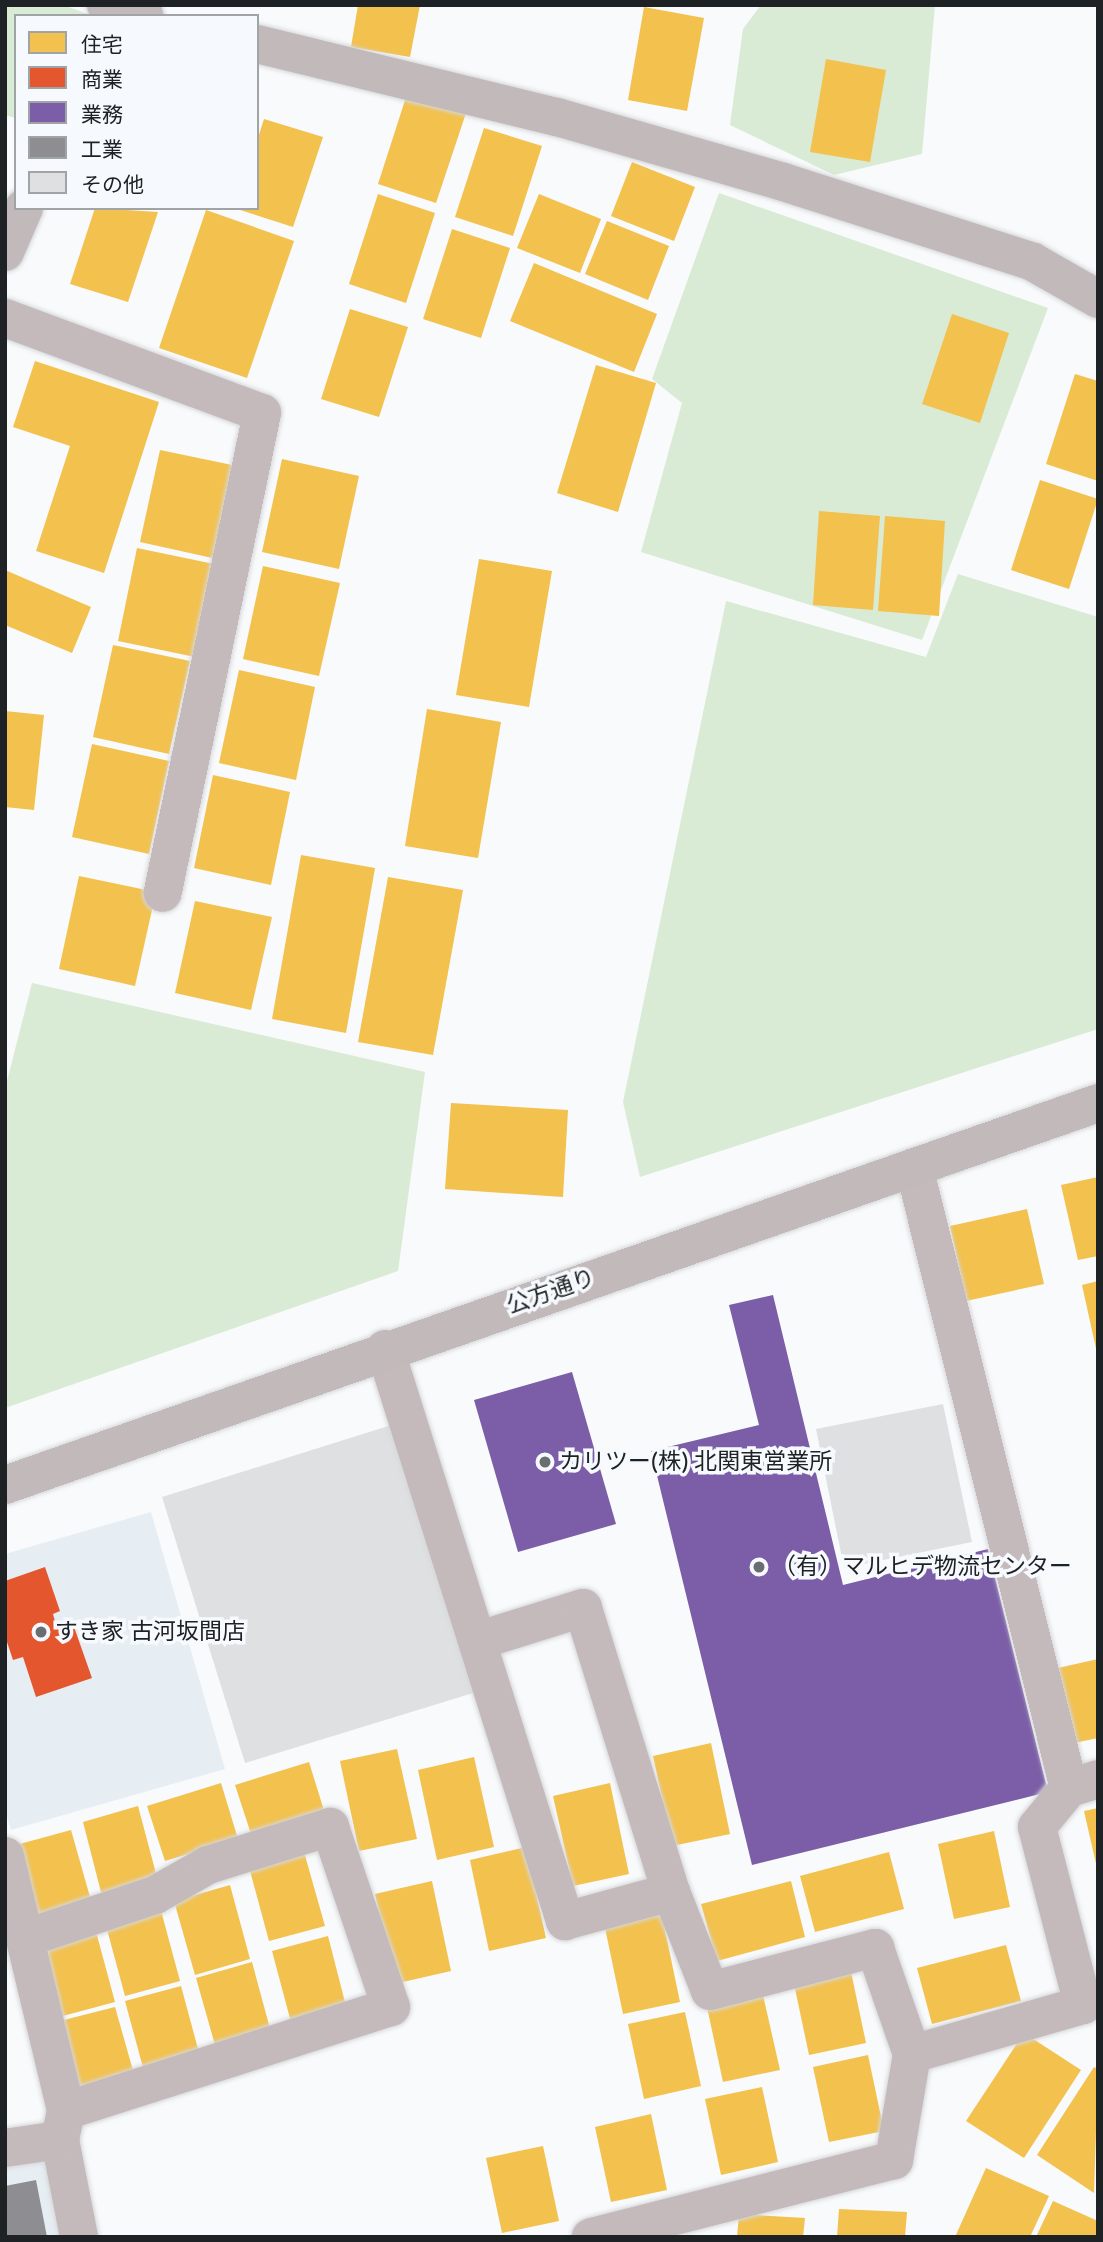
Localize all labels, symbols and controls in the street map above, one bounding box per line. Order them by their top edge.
legend [14,14,259,210]
text: 住宅 [81,33,123,58]
text: 商業 [81,68,123,93]
text: 業務 [81,103,123,128]
text: 工業 [81,138,123,163]
text: その他 [81,173,144,198]
street label: 公方通り [503,1264,599,1320]
place label: カリツー(株) 北関東営業所 [559,1448,832,1476]
marker: カリツー(株) 北関東営業所 [537,1454,553,1470]
place label: （有）マルヒデ物流センター [773,1553,1072,1581]
marker: （有）マルヒデ物流センター [751,1559,767,1575]
place label: すき家 古河坂間店 [55,1618,245,1646]
marker: すき家 古河坂間店 [33,1624,49,1640]

